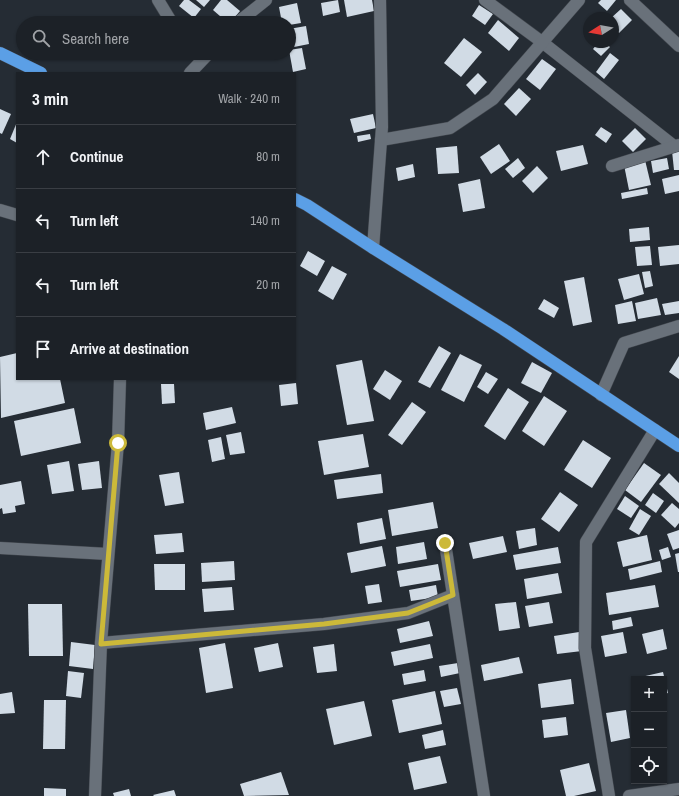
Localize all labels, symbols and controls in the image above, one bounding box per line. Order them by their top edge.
north arrow [583,12,619,48]
search box [16,16,296,60]
icon: search [30,27,52,49]
text: Search here [62,28,129,49]
text: 3 min [32,87,68,110]
text: Walk · 240 m [218,90,280,107]
icon: ahead [32,146,54,168]
text: Continue [70,146,123,167]
text: 80 m [256,148,280,165]
icon: left [32,210,54,232]
text: Turn left [70,210,118,231]
text: 140 m [250,212,280,229]
icon: left [32,274,54,296]
text: Turn left [70,274,118,295]
text: 20 m [256,276,280,293]
icon: arrive [32,338,54,360]
text: Arrive at destination [70,338,189,359]
route start [109,434,127,452]
route end [436,534,454,552]
map controls [631,676,667,784]
button: + [631,676,667,712]
button: − [631,712,667,748]
button: locate [631,748,667,784]

